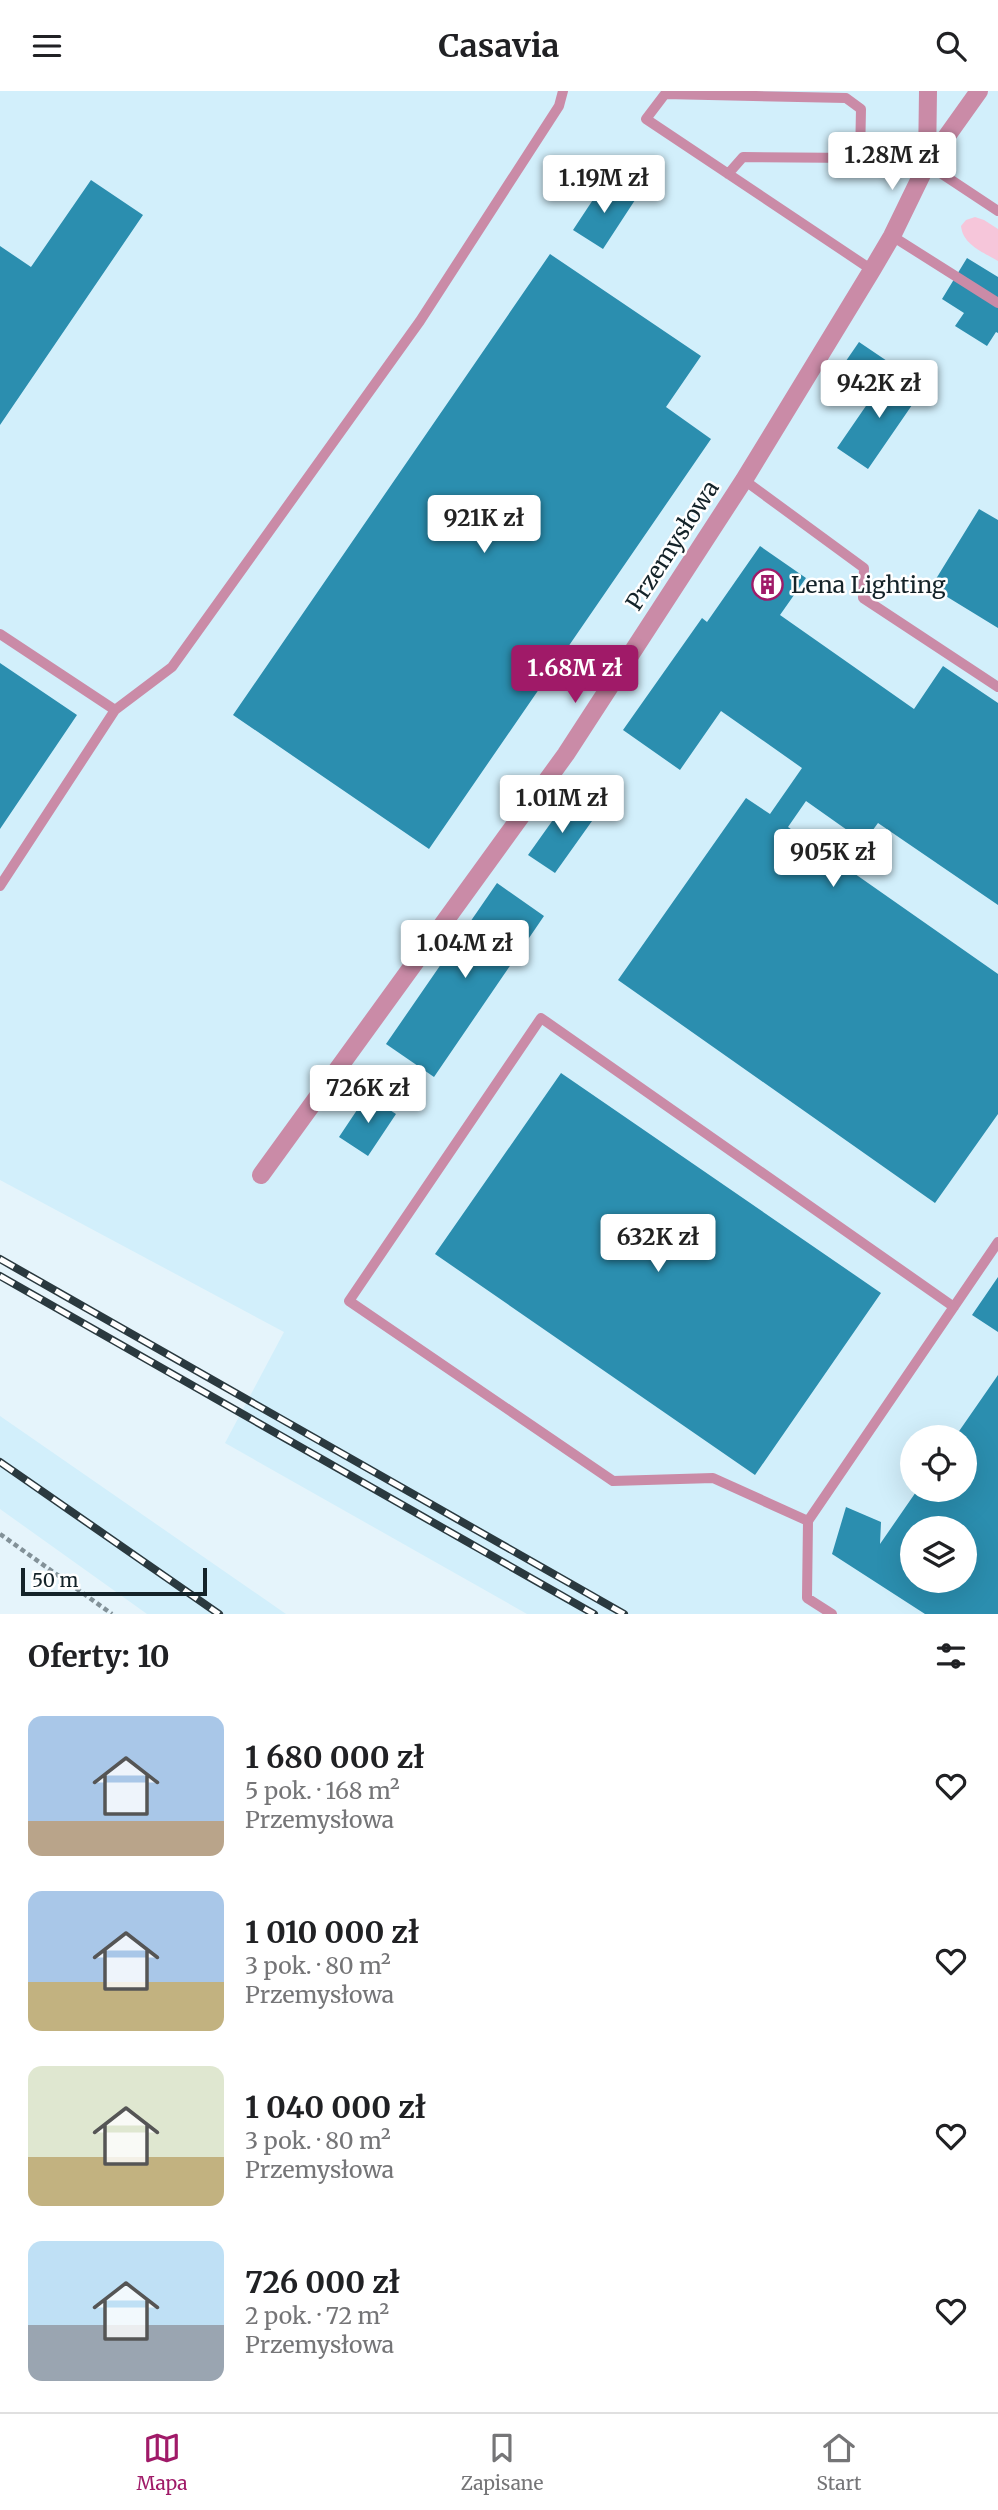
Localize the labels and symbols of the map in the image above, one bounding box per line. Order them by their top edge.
pin: 1.28M zł [820,133,964,192]
pin: 1.19M zł [532,155,676,215]
pin: 942K zł [814,361,944,420]
street label: Przemysłowa [619,475,725,615]
pin: 921K zł [419,496,549,555]
building icon: Lena Lighting [751,567,785,601]
place label: Lena Lighting [791,570,946,599]
pin: 1.68M zł [503,645,647,705]
pin: 1.01M zł [490,775,634,835]
pin: 905K zł [768,829,898,889]
pin: 1.04M zł [393,921,537,980]
pin: 726K zł [303,1065,433,1125]
pin: 632K zł [593,1215,723,1274]
scale bar [21,1565,206,1597]

